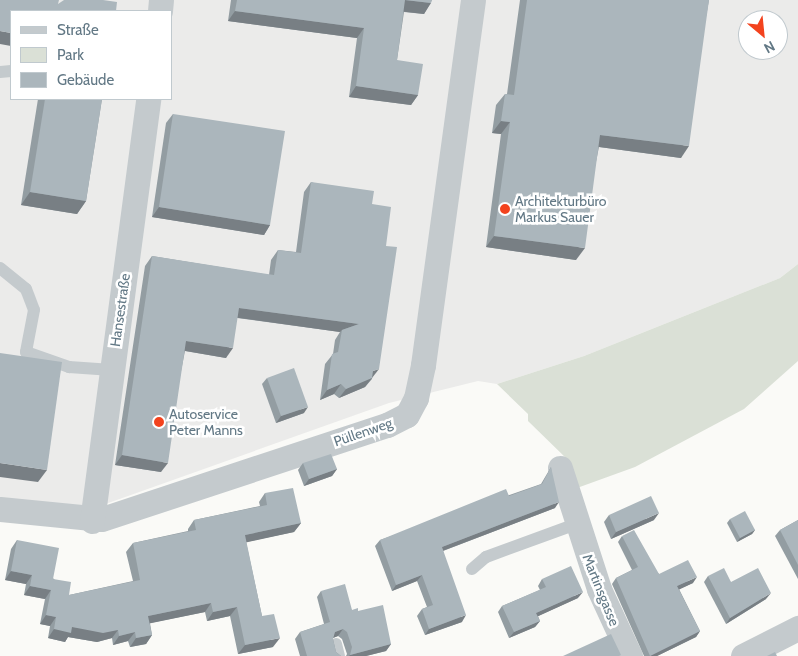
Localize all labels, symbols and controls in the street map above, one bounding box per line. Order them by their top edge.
legend [10,10,172,100]
north arrow [738,10,788,60]
text: Straße [57,21,99,39]
text: N [761,37,778,58]
text: Park [57,46,84,64]
text: Gebäude [57,71,114,89]
place label: Architekturbüro Markus Sauer [515,193,606,226]
marker: Architekturbüro Markus Sauer [499,203,511,215]
street label: Hansestraße [107,272,133,348]
place label: Autoservice Peter Manns [169,406,243,438]
street label: Püllenweg [331,414,395,450]
marker: Autoservice Peter Manns [153,416,165,428]
street label: Martinsgasse [579,552,623,628]

